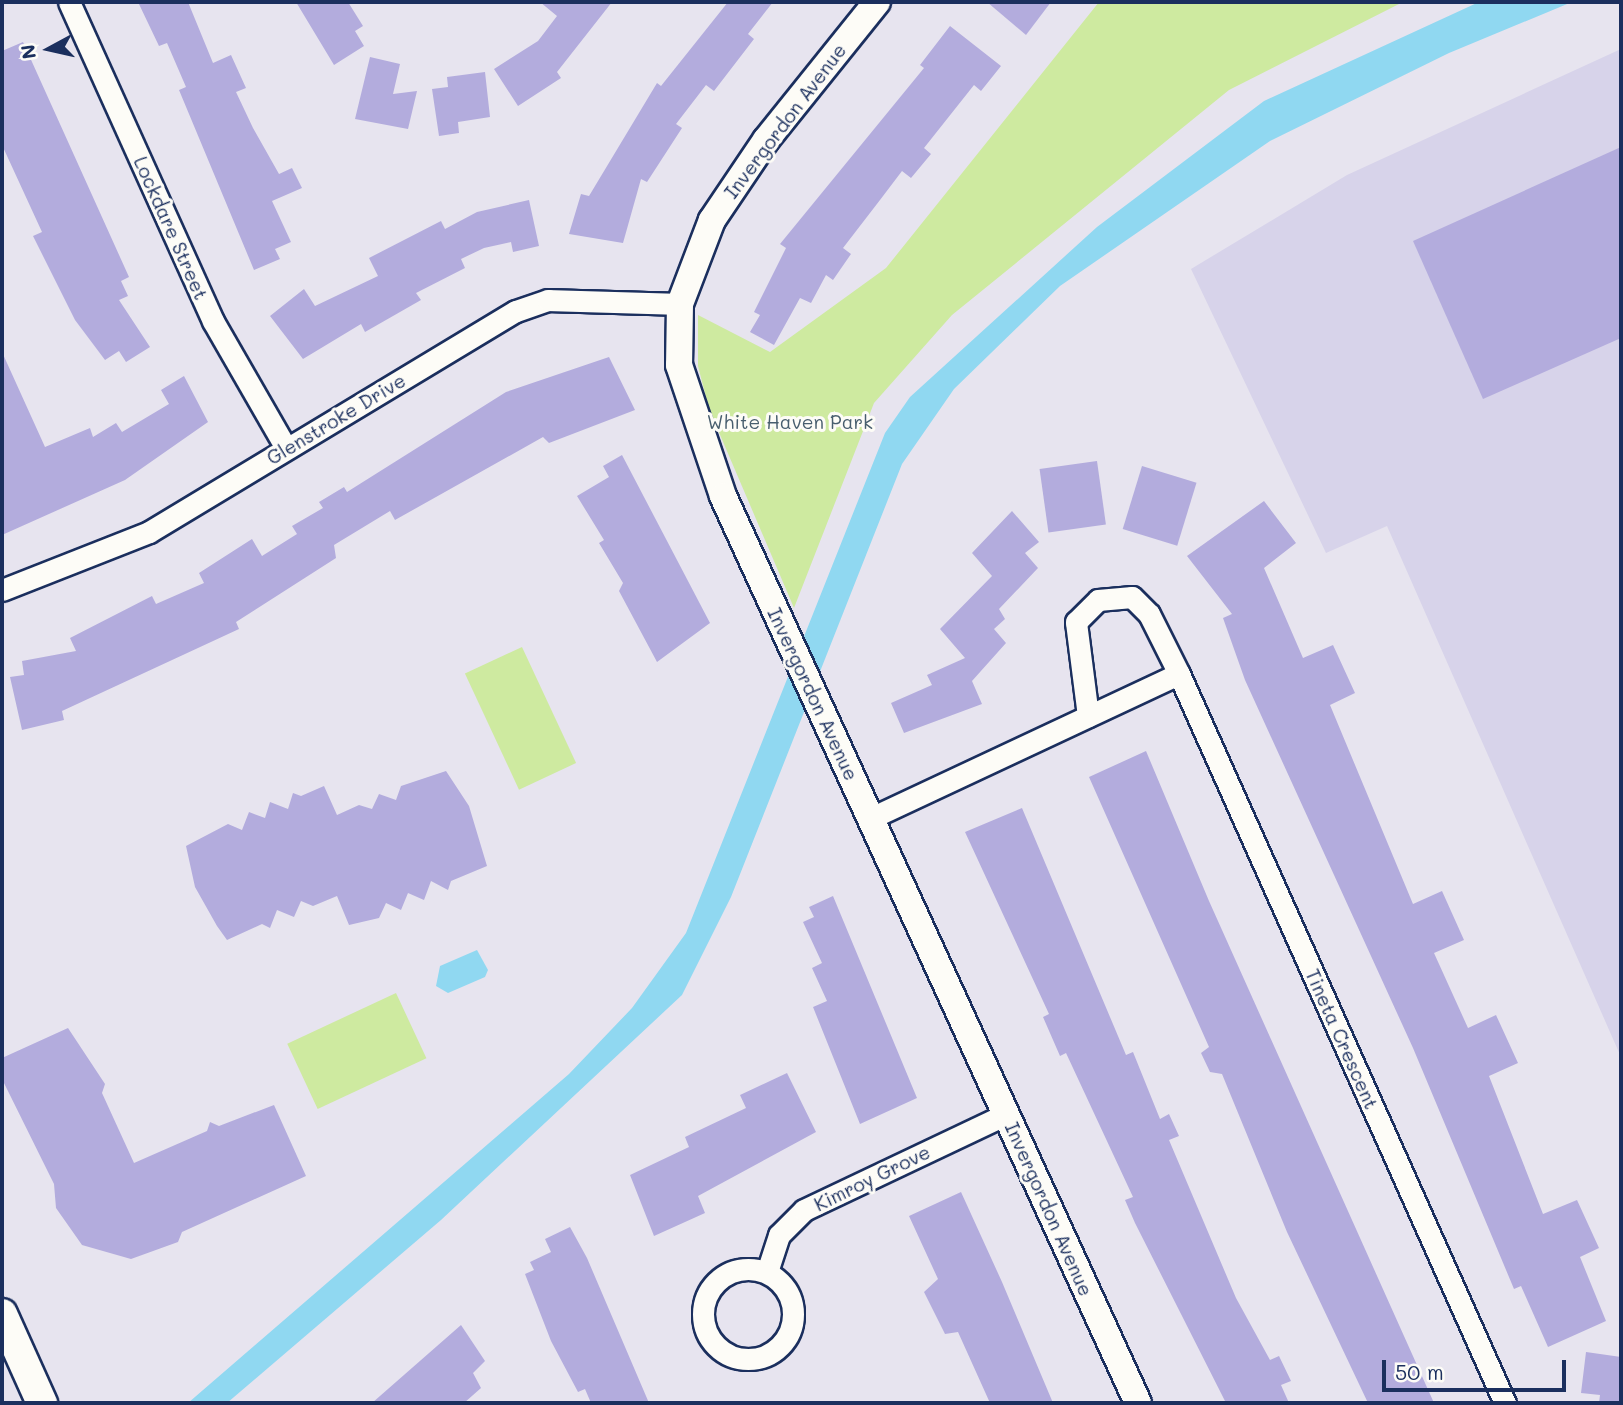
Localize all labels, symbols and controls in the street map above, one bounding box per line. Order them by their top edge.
north arrow [14,14,84,84]
street label: Invergordon Avenue [719,39,851,203]
text: N [14,43,41,61]
street label: Lockdare Street [129,153,213,303]
street label: Glenstroke Drive [263,369,409,469]
park label: White Haven Park [707,411,873,433]
street label: Invergordon Avenue [763,604,863,784]
street label: Tineta Crescent [1301,965,1383,1113]
street label: Invergordon Avenue [1000,1119,1098,1299]
street label: Kimroy Grove [810,1140,934,1216]
scale bar [1385,1346,1569,1390]
text: 50 m [1395,1358,1444,1385]

